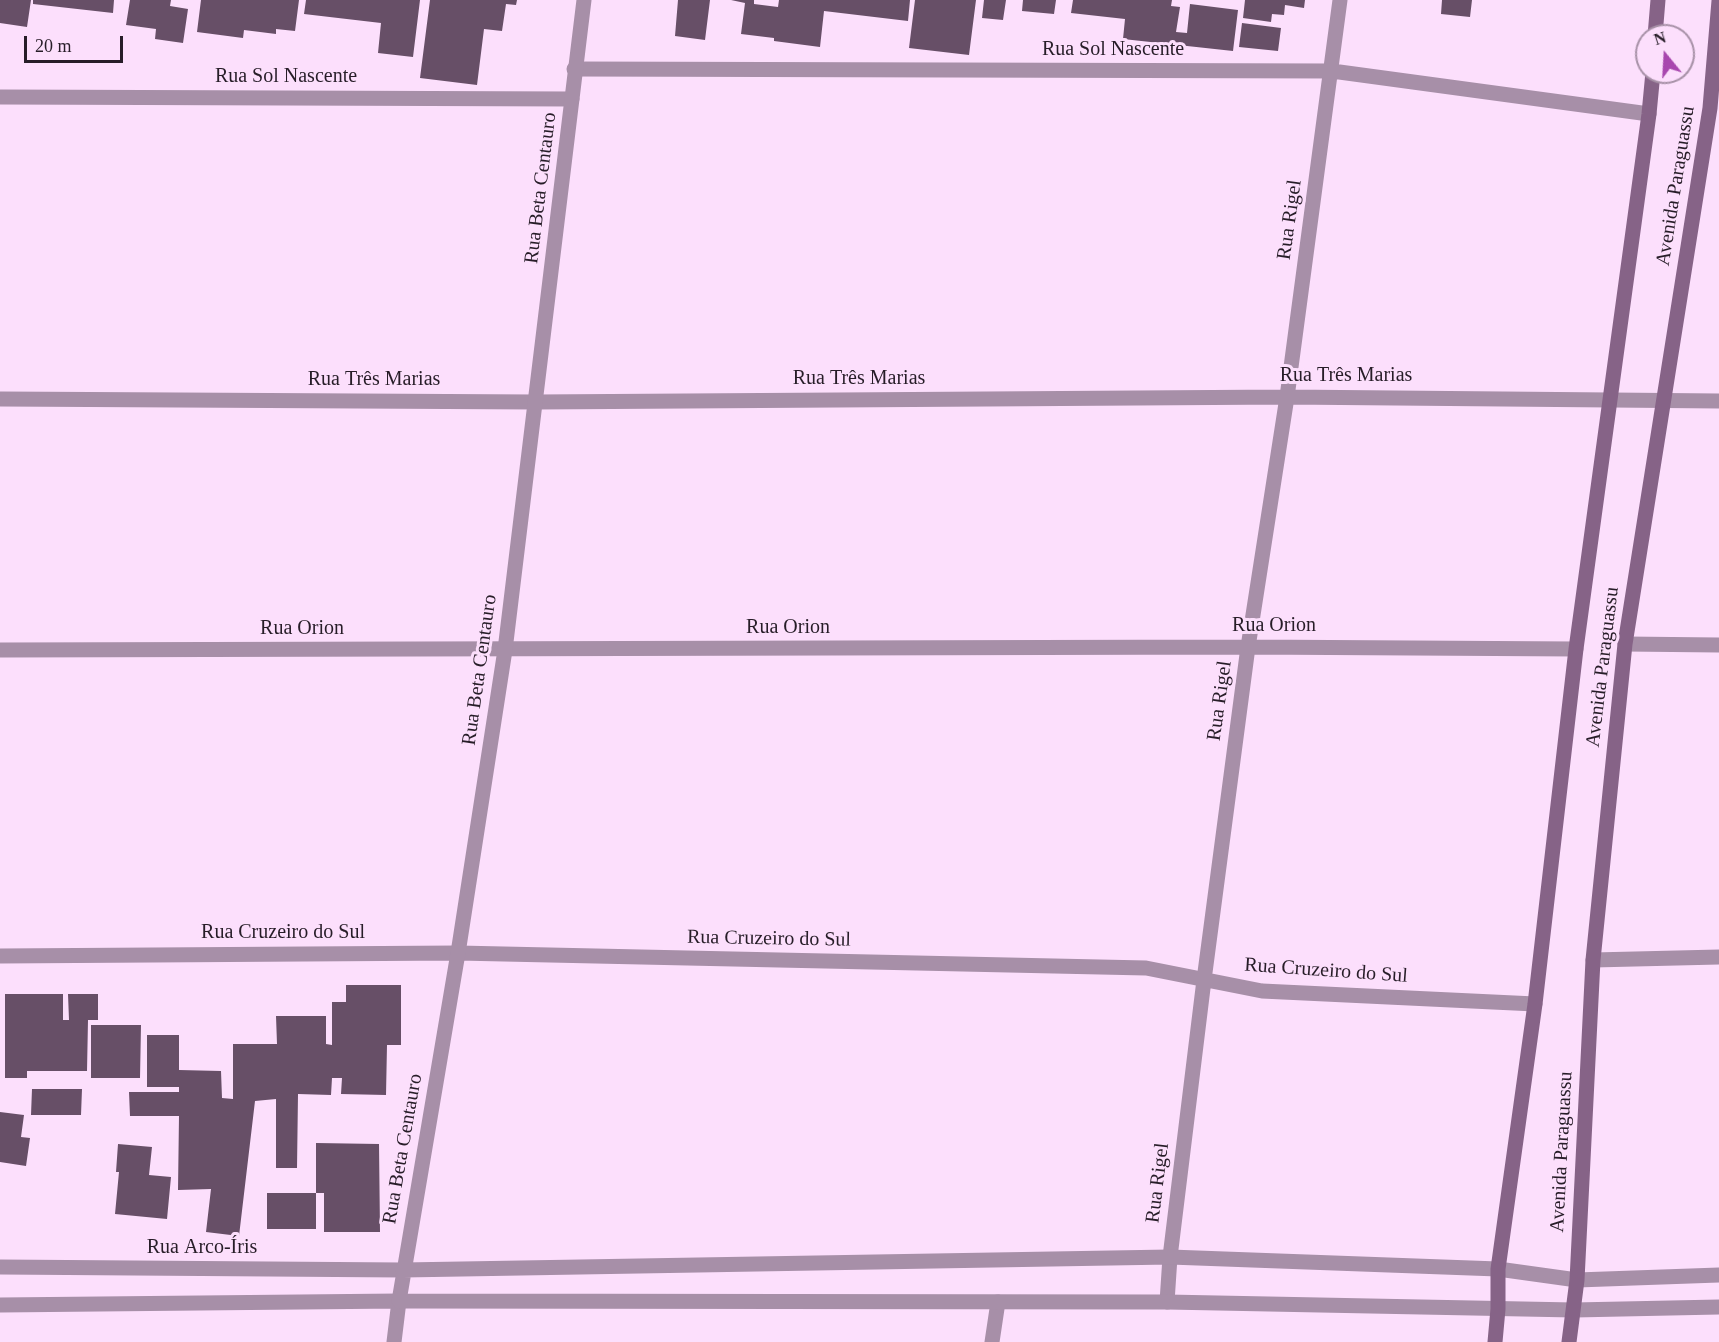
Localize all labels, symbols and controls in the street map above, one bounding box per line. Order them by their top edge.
scale bar [27,24,126,62]
north arrow [1635,24,1695,84]
text: N [1652,28,1668,48]
text: 20 m [35,36,72,56]
street label: Rua Sol Nascente [1042,38,1184,62]
street label: Rua Sol Nascente [215,65,357,89]
street label: Avenida Paraguassu [1652,104,1700,268]
street label: Rua Beta Centauro [520,111,562,265]
street label: Rua Rigel [1273,178,1307,262]
street label: Rua Três Marias [1280,364,1412,388]
street label: Rua Três Marias [793,367,925,391]
street label: Rua Três Marias [308,368,440,392]
street label: Avenida Paraguassu [1581,586,1625,748]
street label: Rua Beta Centauro [458,593,502,747]
street label: Rua Orion [1232,614,1316,638]
street label: Rua Orion [746,616,830,640]
street label: Rua Orion [260,617,344,641]
street label: Rua Rigel [1203,659,1237,743]
street label: Rua Cruzeiro do Sul [201,921,365,945]
street label: Rua Cruzeiro do Sul [687,926,851,952]
street label: Rua Cruzeiro do Sul [1243,953,1409,989]
street label: Avenida Paraguassu [1546,1071,1578,1233]
street label: Rua Beta Centauro [378,1072,428,1226]
street label: Rua Rigel [1141,1142,1175,1224]
street label: Rua Arco-Íris [147,1236,257,1260]

